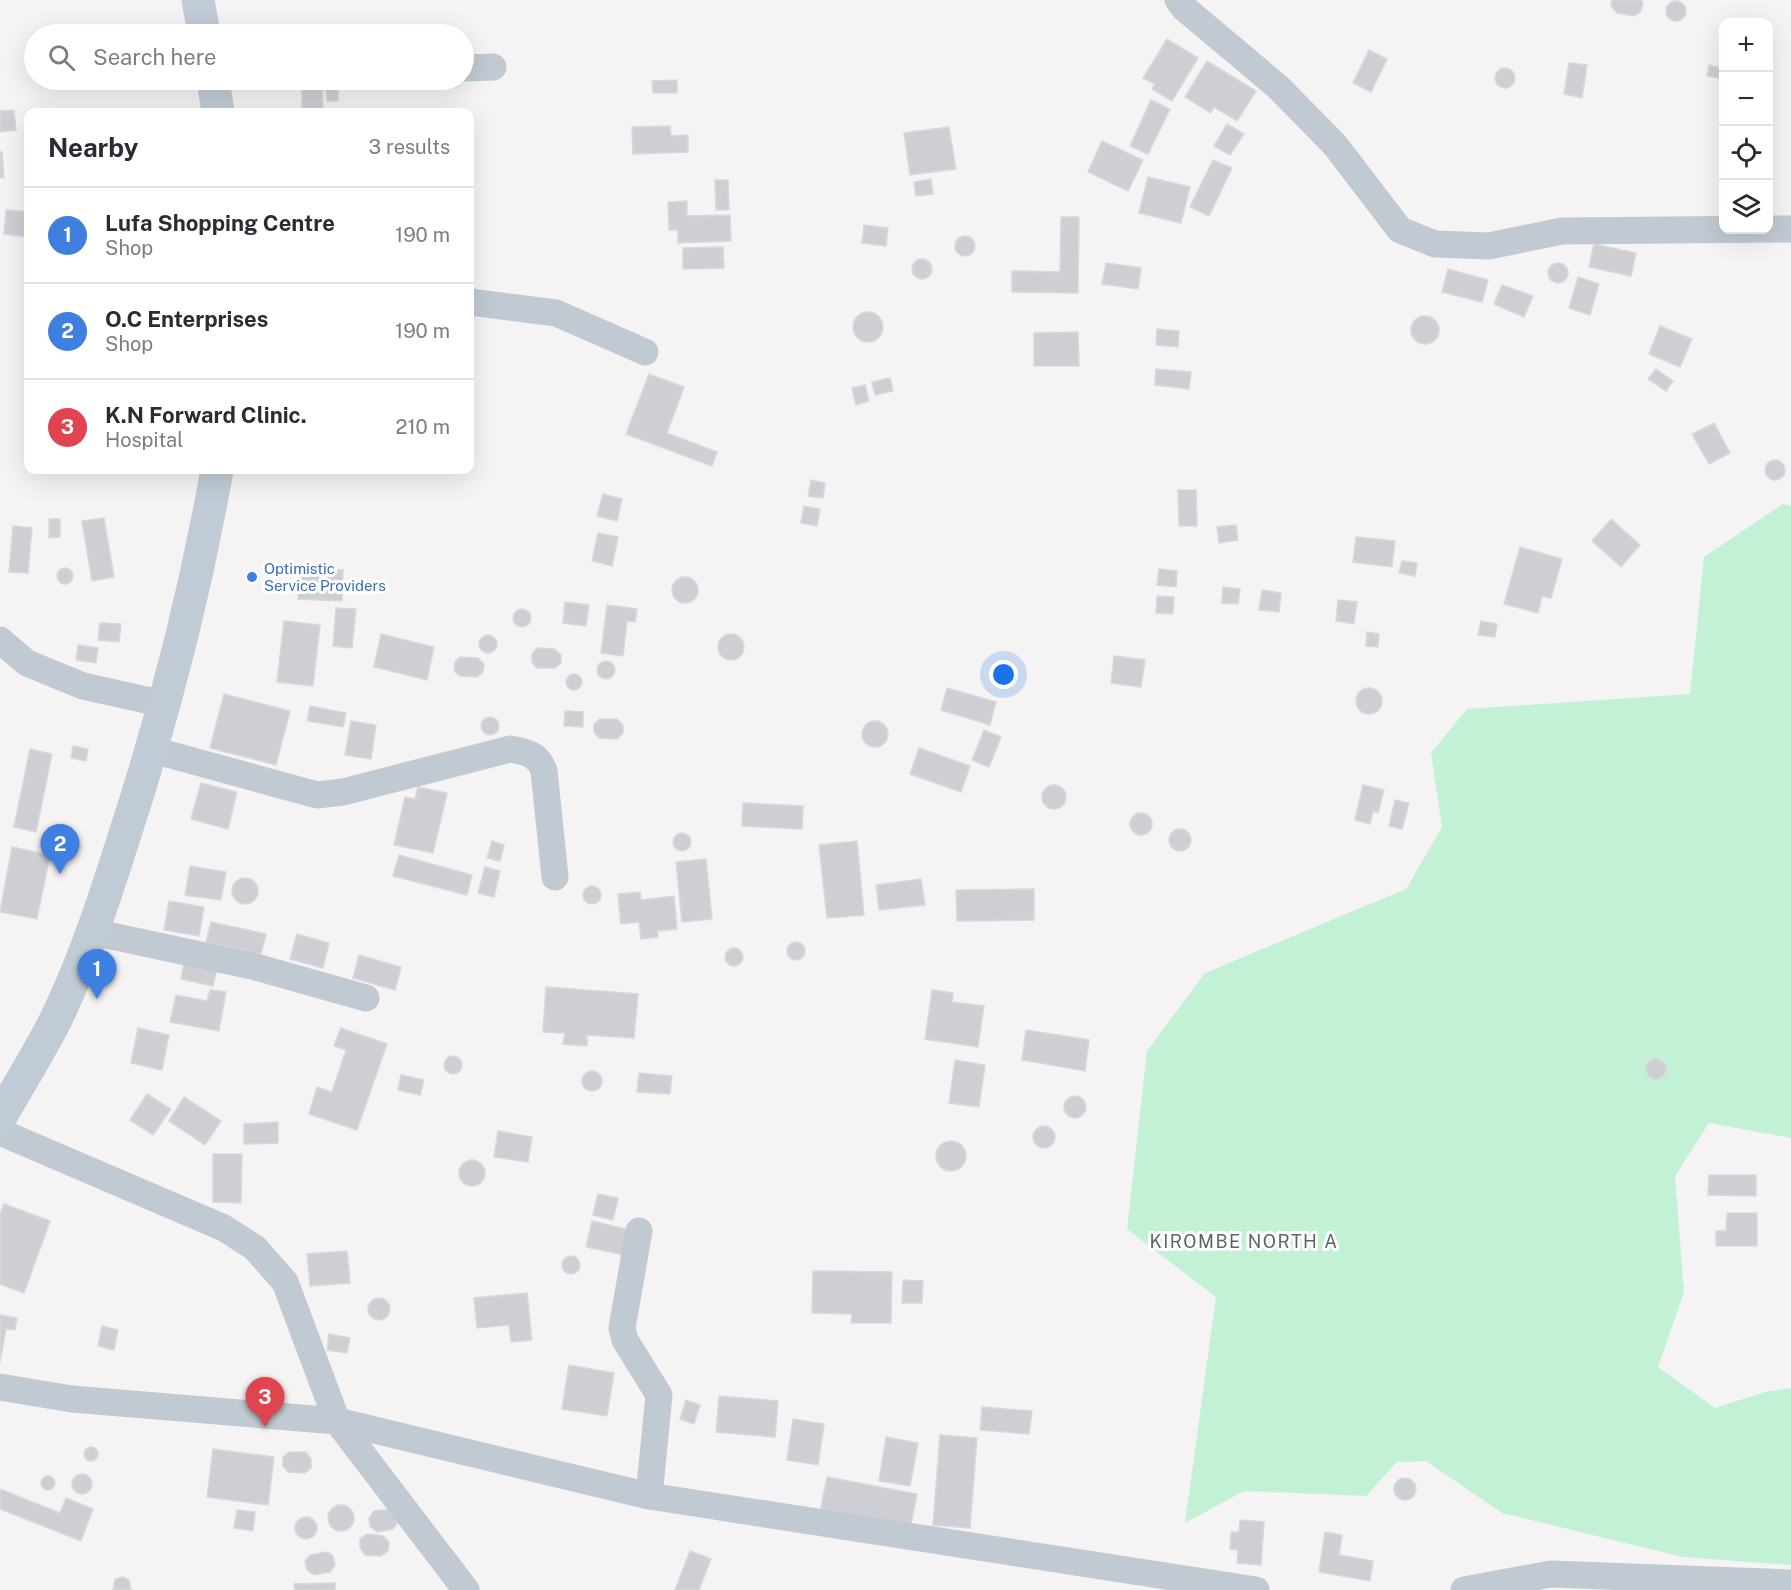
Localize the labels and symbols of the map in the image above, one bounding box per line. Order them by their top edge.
place label: Optimistic Service Providers [264,560,386,594]
marker: Optimistic Service Providers [245,570,259,584]
your location [989,660,1018,689]
pin: 2 [40,824,80,874]
pin: 1 [78,950,116,999]
district label: KIROMBE NORTH A [1149,1231,1339,1252]
pin: 3 [246,1378,284,1427]

